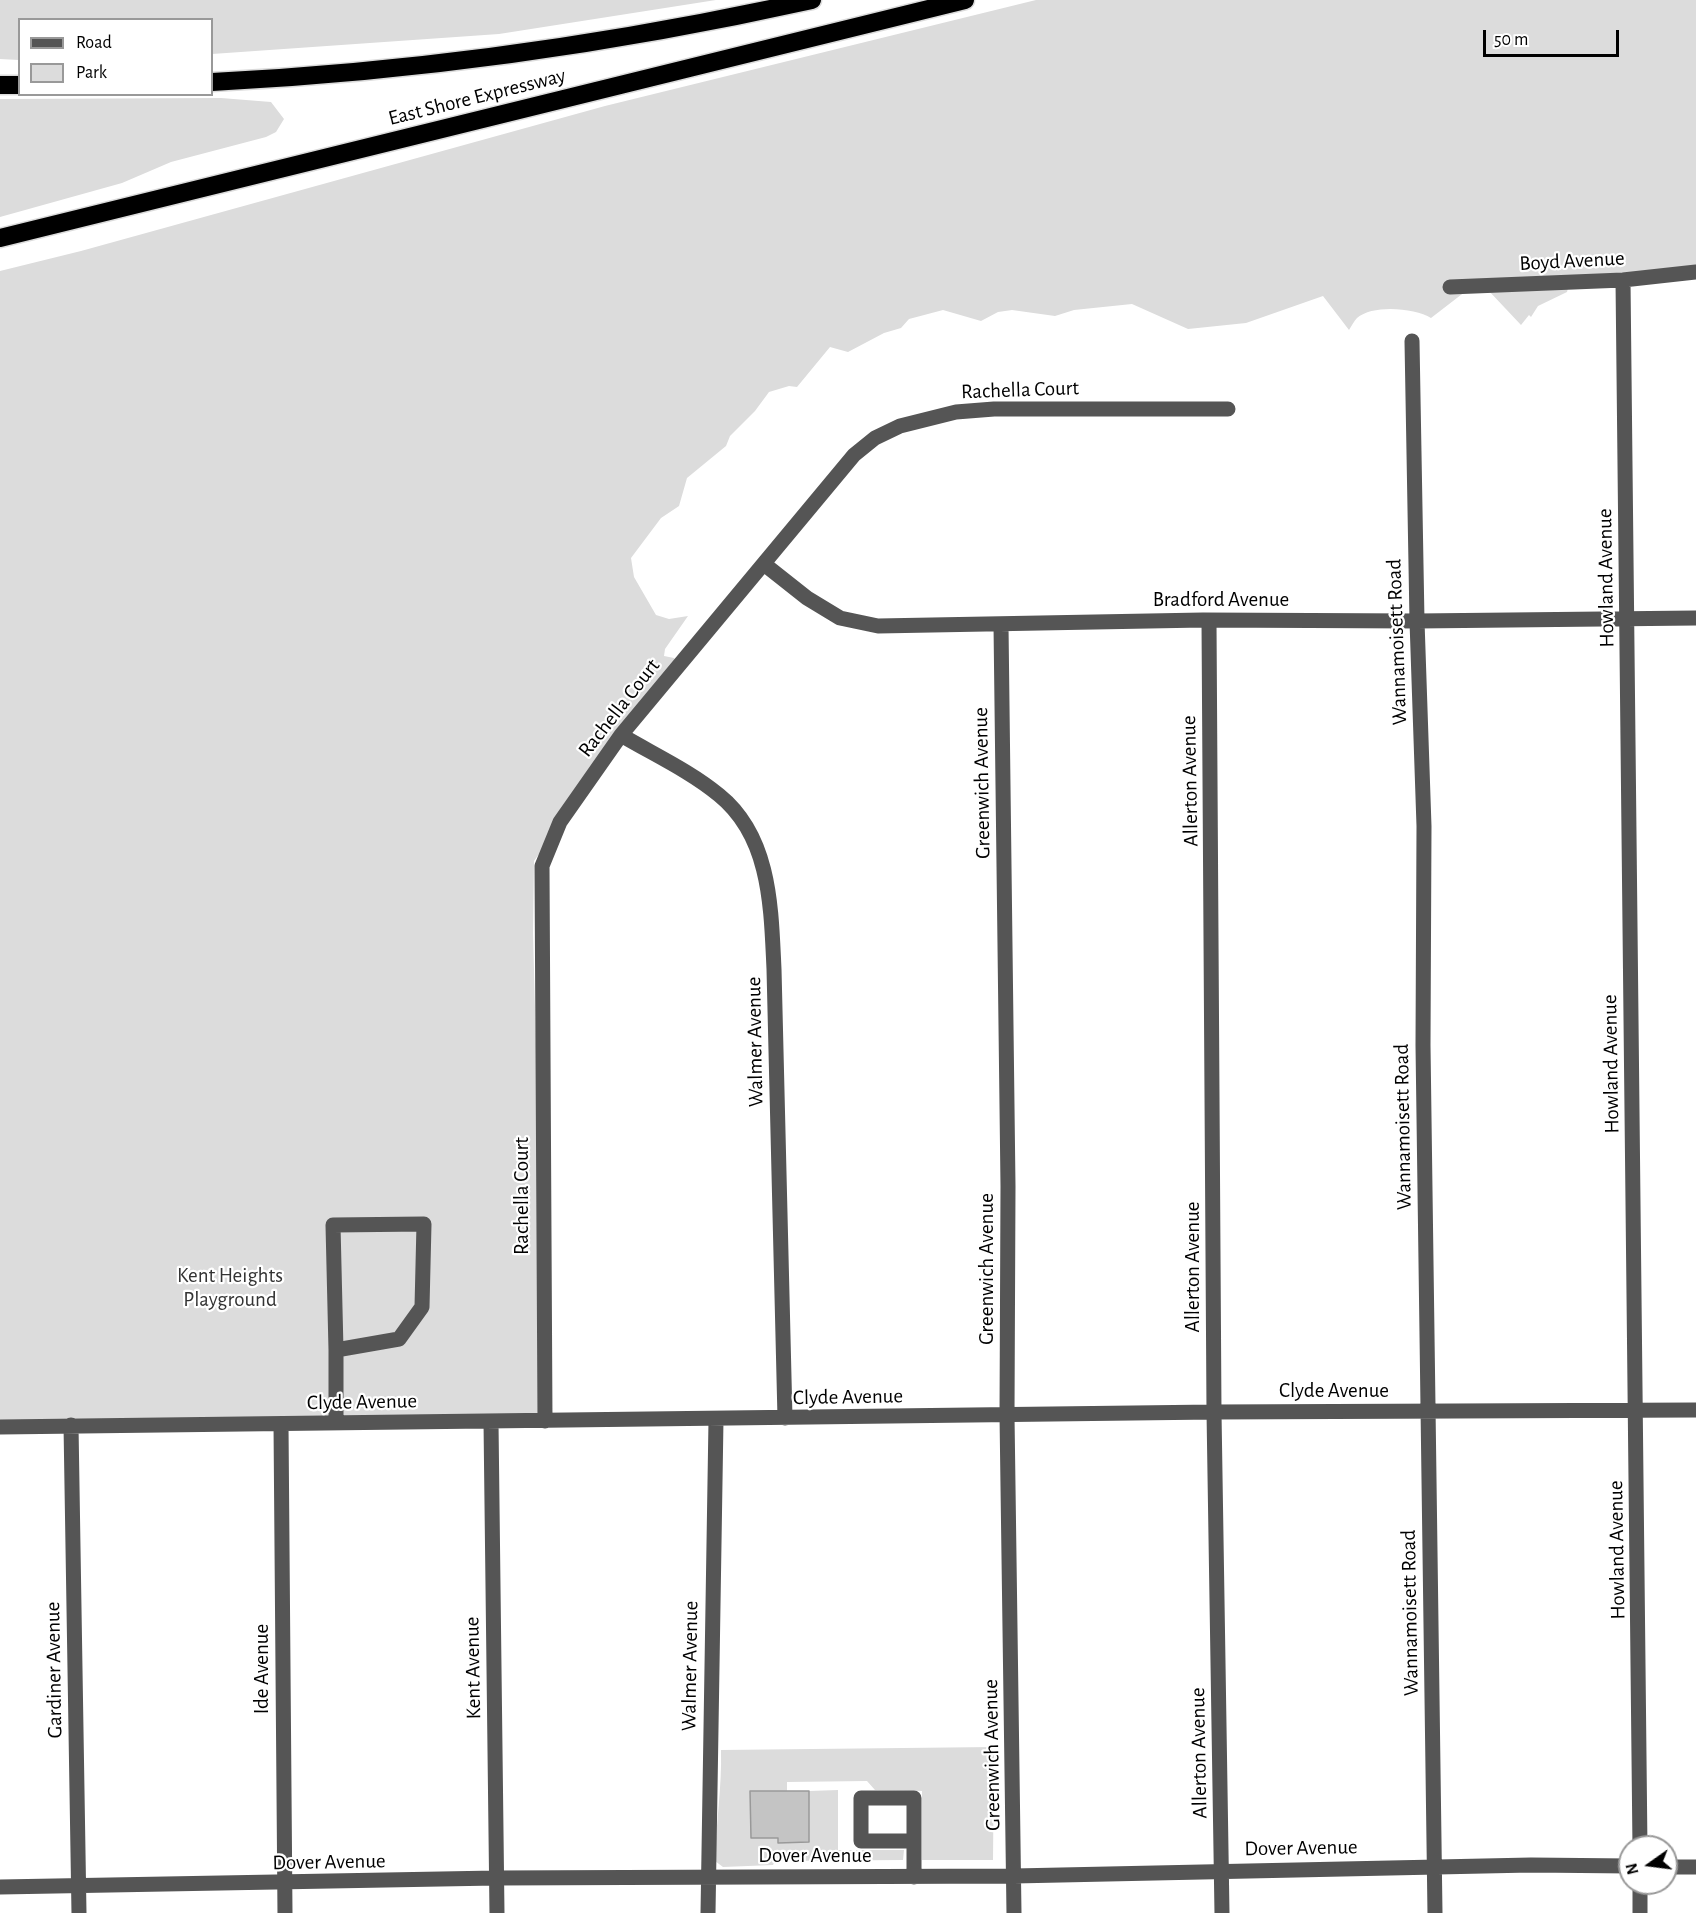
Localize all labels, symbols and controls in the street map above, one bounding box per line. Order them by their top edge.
legend [18,18,213,96]
scale bar [1486,18,1622,56]
text: 50 m [1494,31,1528,49]
text: Road [76,34,112,52]
street label: East Shore Expressway [386,63,568,131]
text: Park [76,64,107,82]
street label: Boyd Avenue [1519,246,1625,276]
street label: Rachella Court [961,375,1079,405]
street label: Howland Avenue [1592,508,1620,648]
street label: Wannamoisett Road [1382,558,1412,726]
street label: Bradford Avenue [1153,587,1289,613]
street label: Rachella Court [573,654,665,762]
street label: Greenwich Avenue [968,707,996,859]
street label: Allerton Avenue [1176,715,1204,847]
street label: Walmer Avenue [741,977,769,1107]
street label: Howland Avenue [1597,994,1625,1134]
street label: Wannamoisett Road [1389,1044,1417,1210]
street label: Rachella Court [509,1137,535,1255]
street label: Greenwich Avenue [974,1193,1000,1345]
street label: Allerton Avenue [1180,1202,1206,1332]
park label: Kent Heights Playground [177,1263,283,1313]
street label: Clyde Avenue [1279,1378,1389,1404]
street label: Clyde Avenue [793,1383,903,1411]
street label: Clyde Avenue [307,1388,417,1416]
street label: Howland Avenue [1603,1480,1631,1620]
street label: Wannamoisett Road [1396,1530,1424,1696]
street label: Gardiner Avenue [40,1601,68,1739]
street label: Walmer Avenue [676,1601,704,1731]
street label: Kent Avenue [460,1616,486,1720]
street label: Ide Avenue [249,1624,275,1714]
street label: Greenwich Avenue [978,1679,1006,1831]
street label: Allerton Avenue [1185,1687,1213,1819]
street label: Dover Avenue [1244,1834,1358,1862]
north arrow [1618,1835,1678,1895]
street label: Dover Avenue [758,1843,872,1869]
street label: Dover Avenue [272,1848,386,1876]
text: N [1623,1862,1642,1876]

